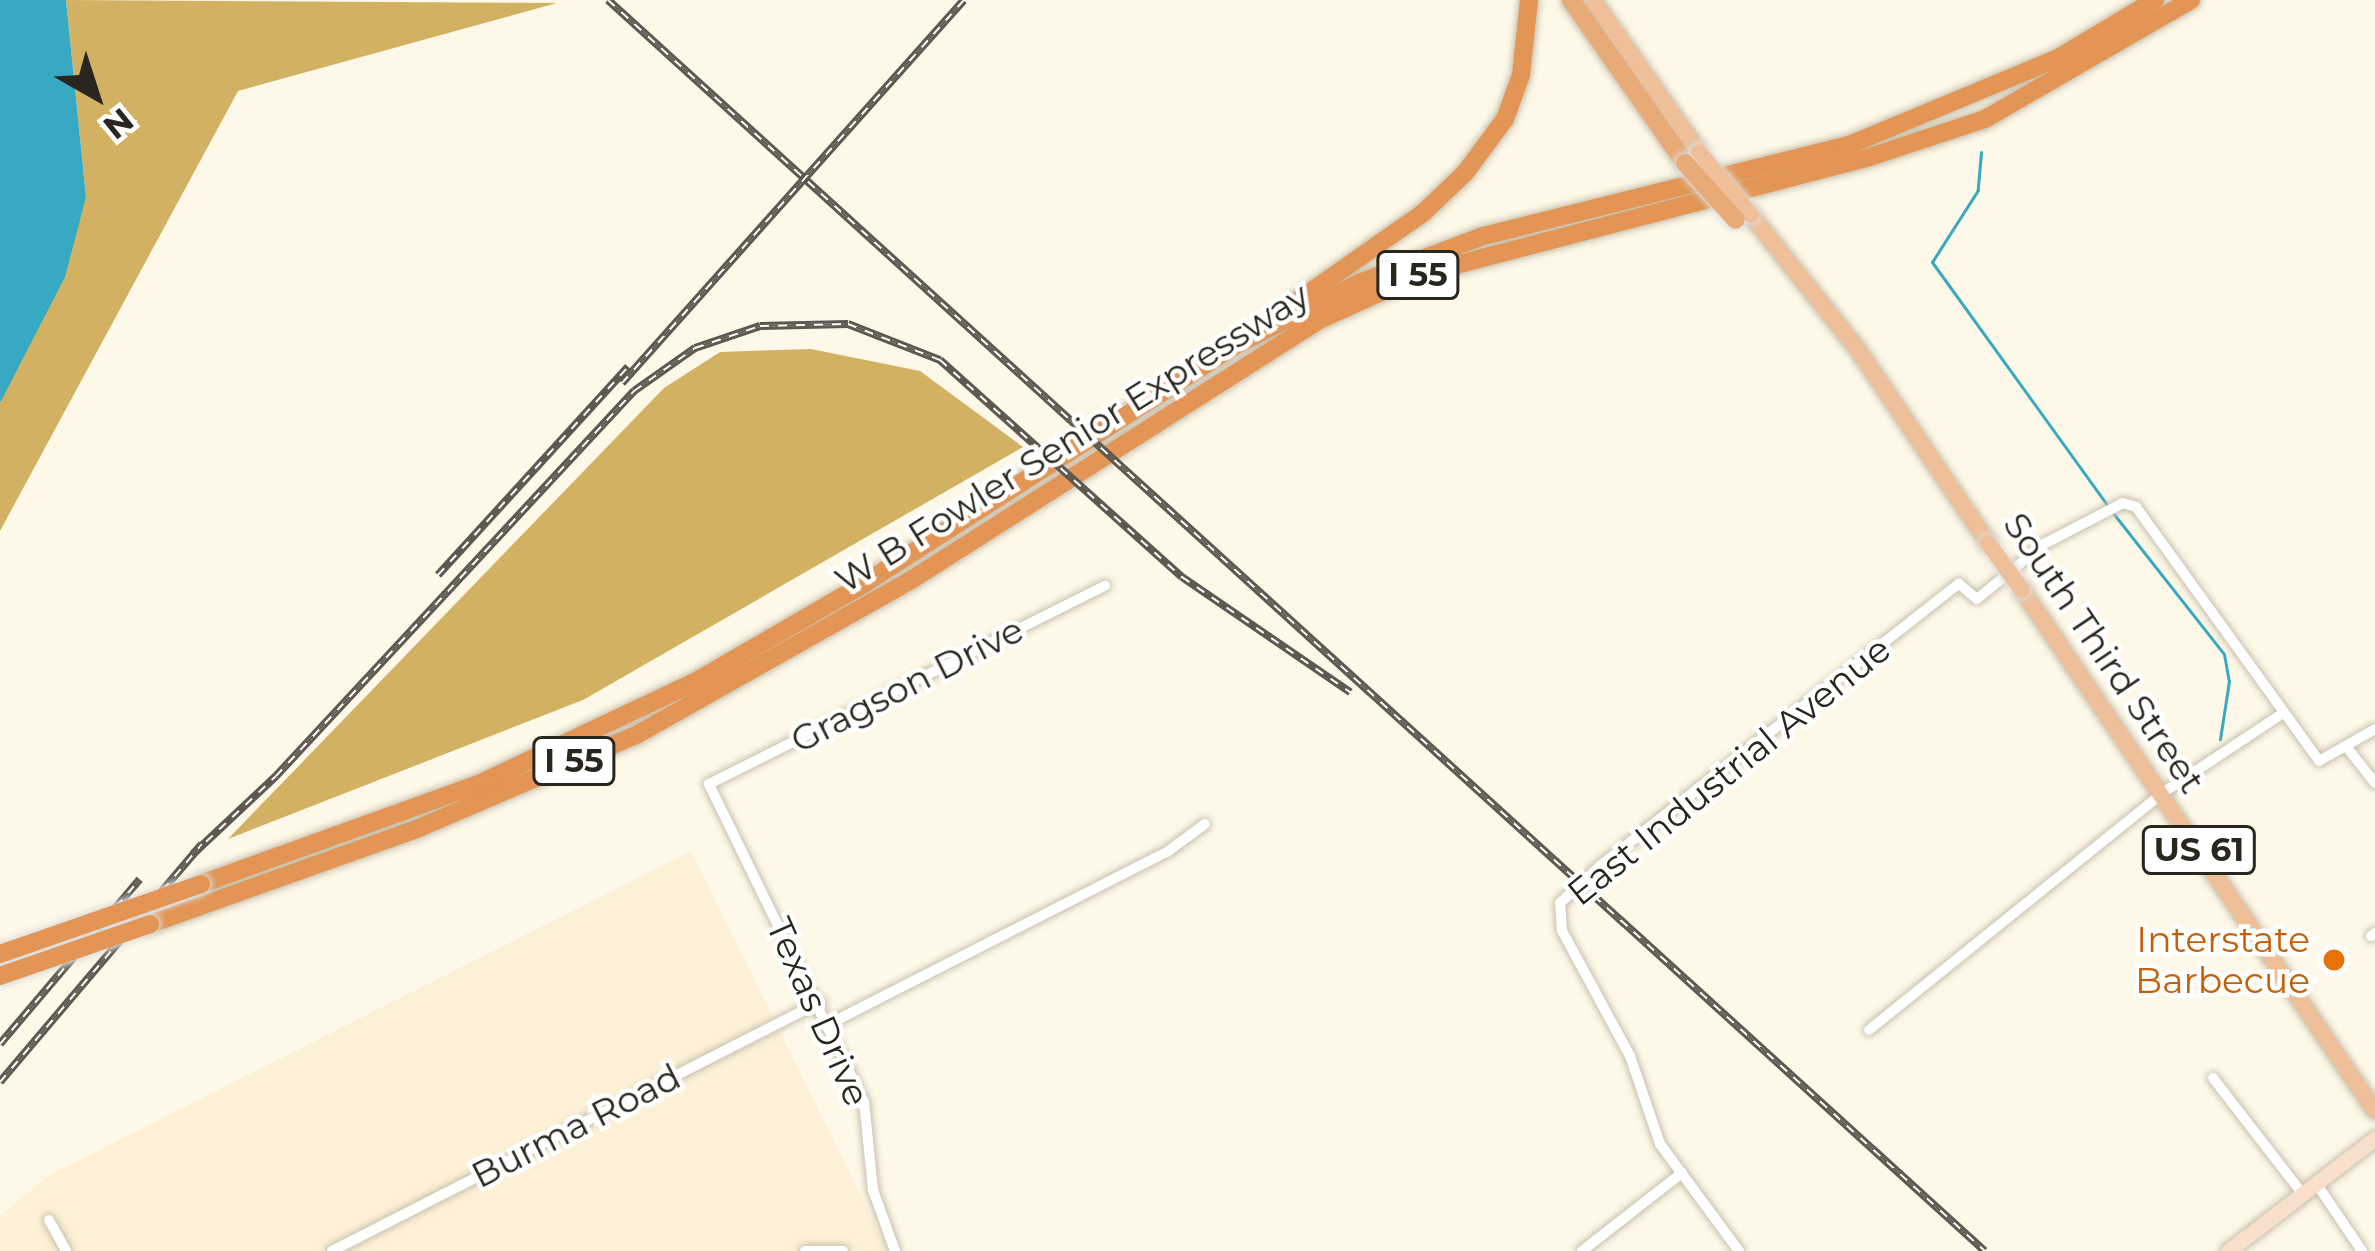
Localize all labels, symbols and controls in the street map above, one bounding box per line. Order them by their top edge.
north arrow [36,36,156,156]
text: N [96,100,142,148]
road number: I 55 [1376,248,1460,302]
street label: W B Fowler Senior Expressway [827,274,1317,602]
street label: South Third Street [1994,505,2214,801]
street label: Gragson Drive [784,608,1030,762]
street label: East Industrial Avenue [1559,627,1899,915]
road number: I 55 [532,734,616,788]
road number: US 61 [2139,823,2259,877]
street label: Texas Drive [757,911,879,1113]
place label: Interstate Barbecue [2135,917,2310,1002]
marker: Interstate Barbecue [2321,947,2347,973]
street label: Burma Road [464,1055,688,1197]

